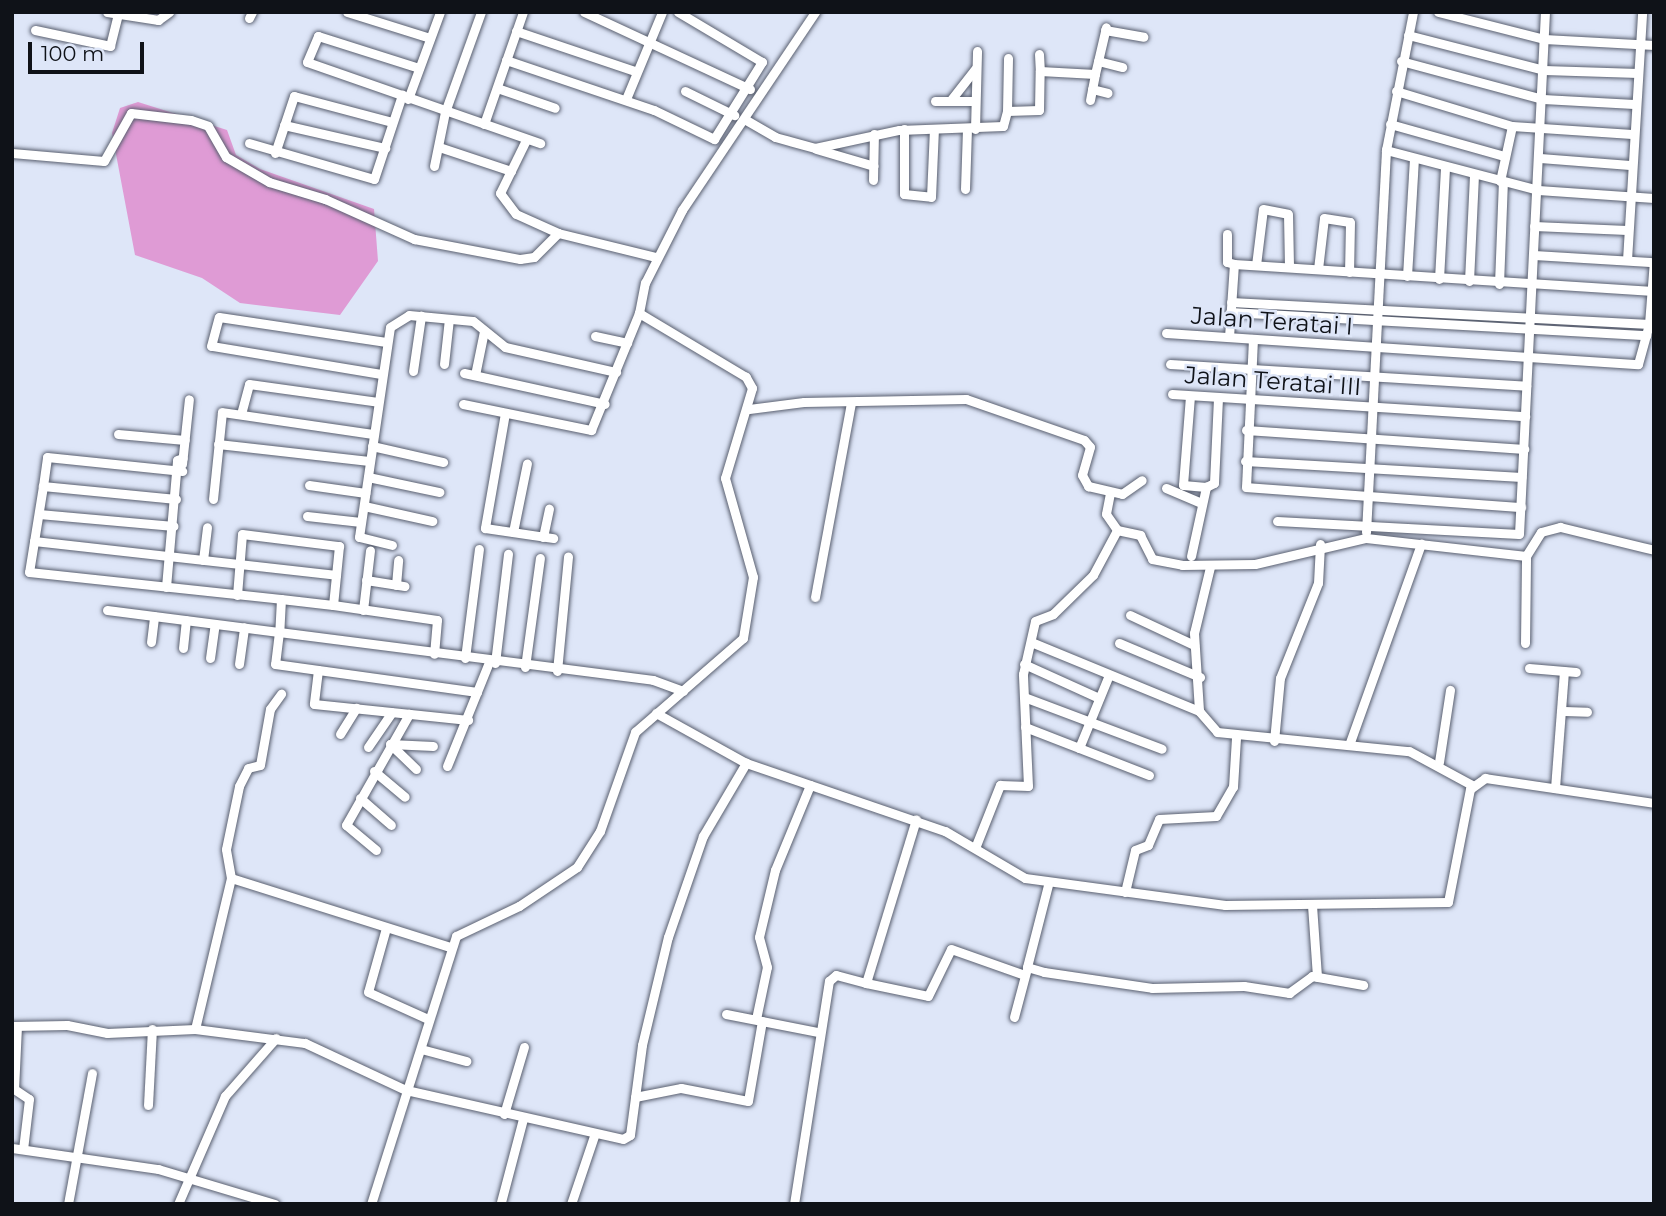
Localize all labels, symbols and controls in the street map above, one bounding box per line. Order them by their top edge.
scale bar [32,28,147,72]
text: 100 m [41,41,104,66]
street label: Jalan Teratai I [1190,301,1354,341]
street label: Jalan Teratai III [1184,360,1362,402]

